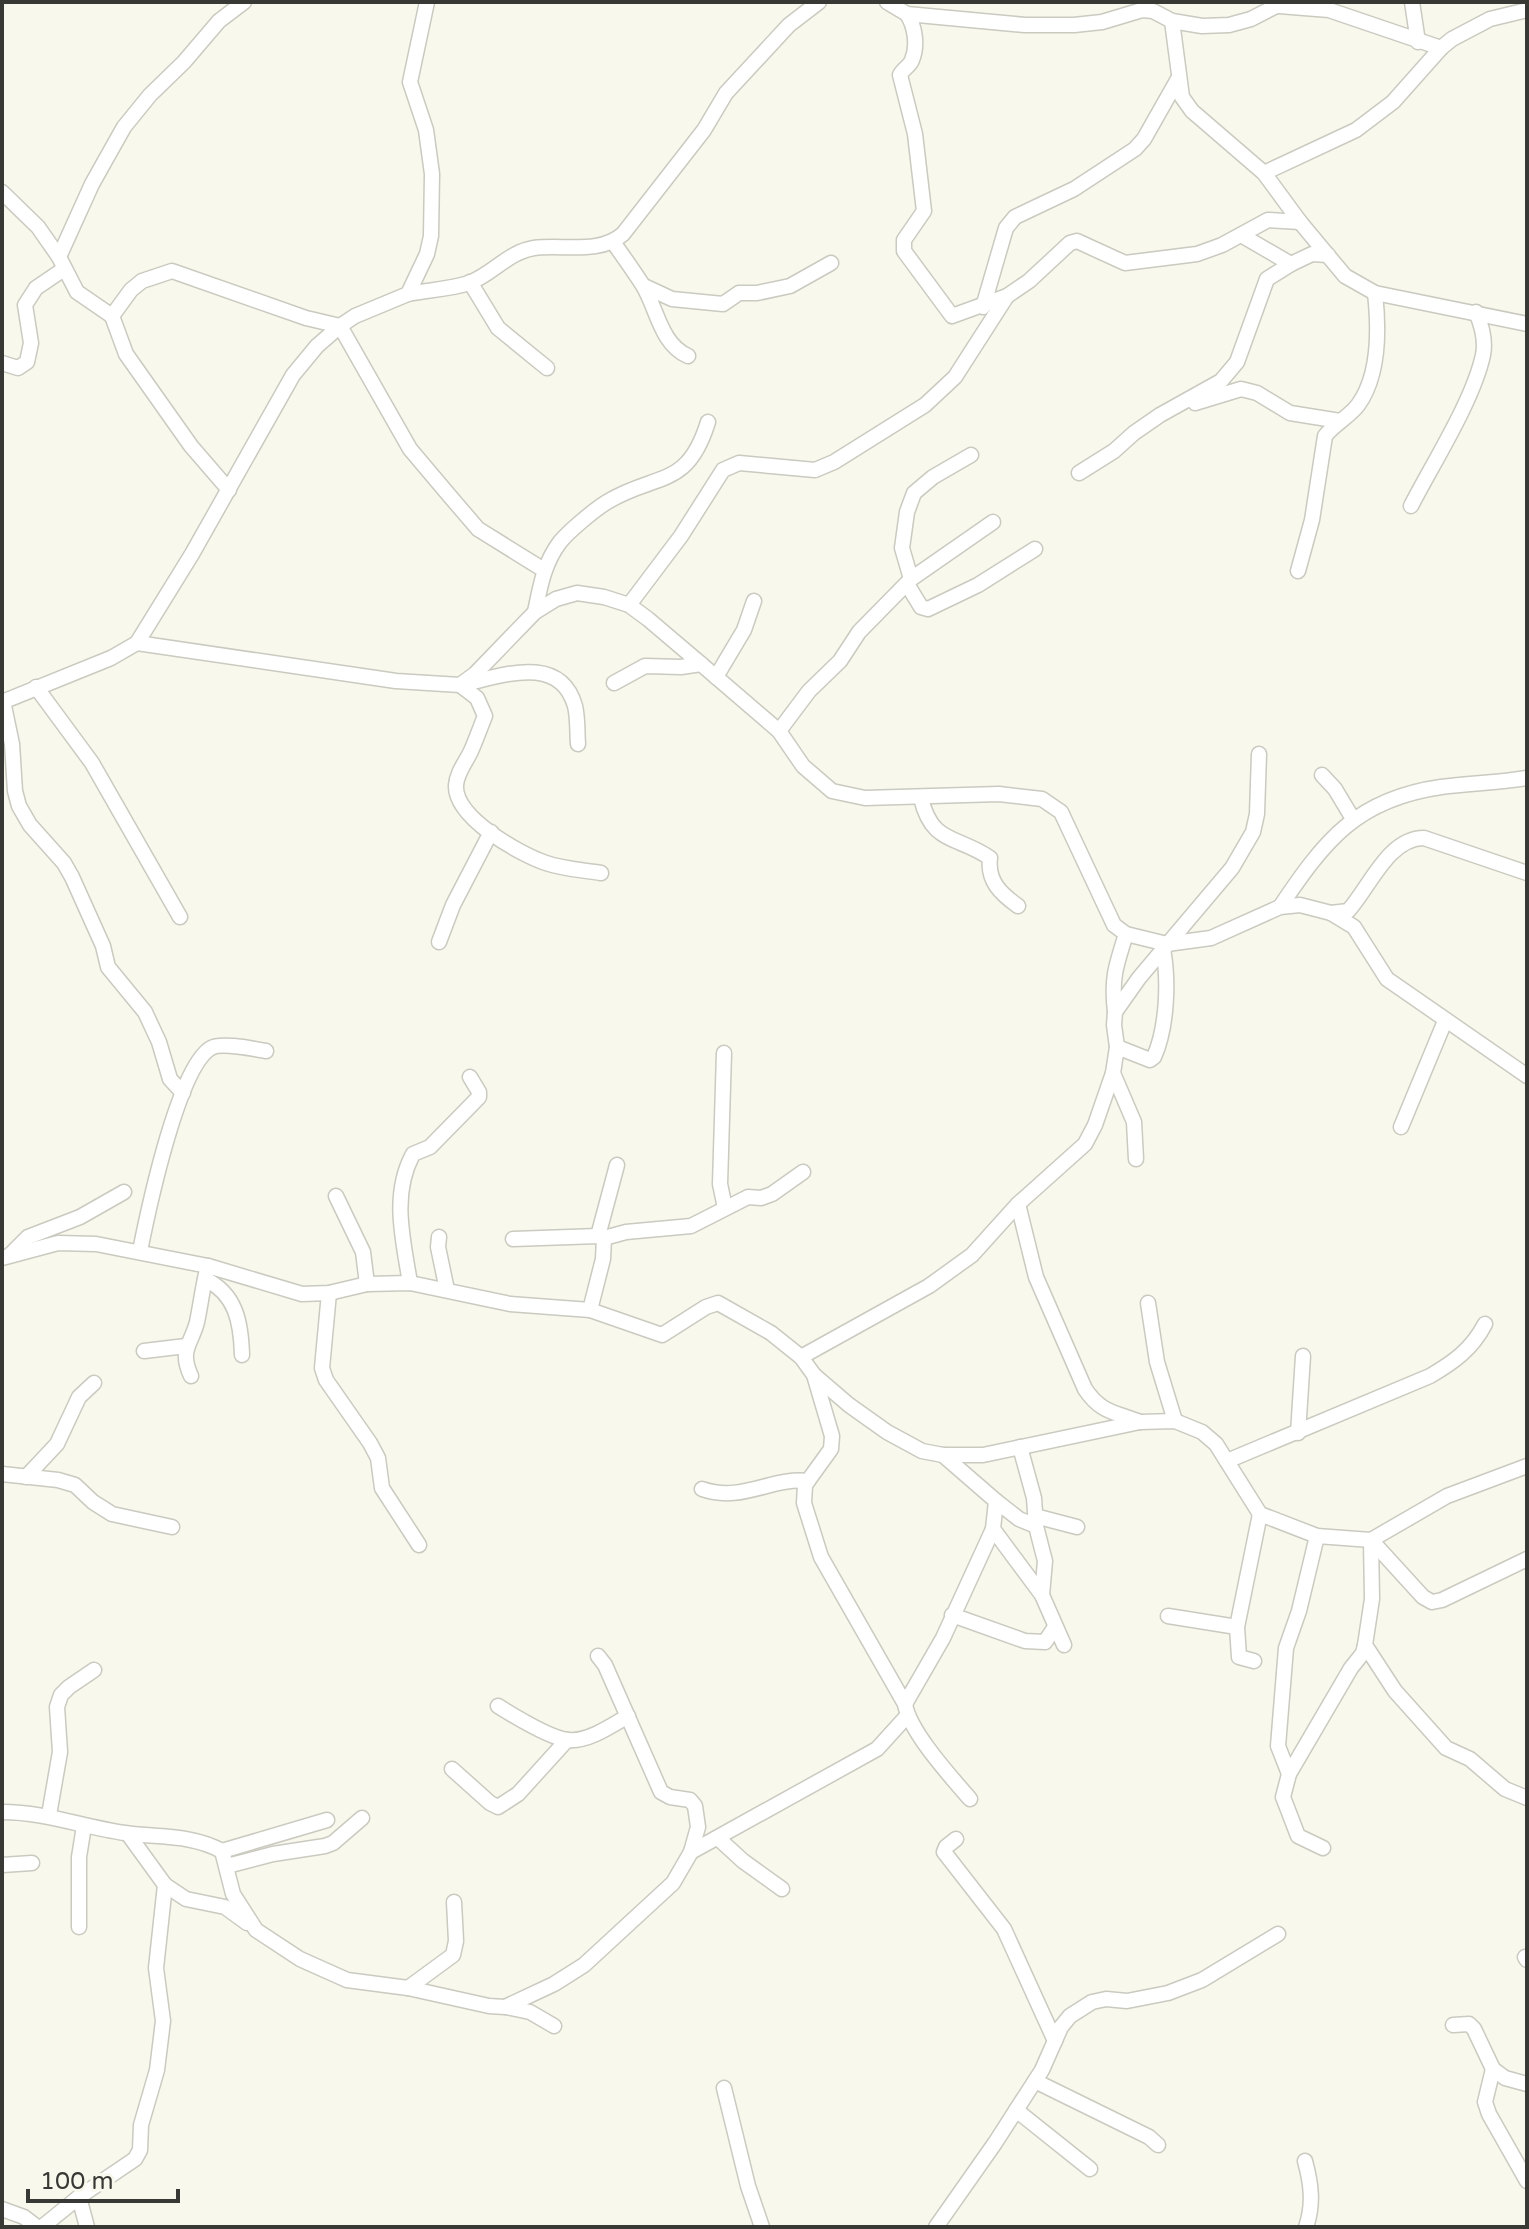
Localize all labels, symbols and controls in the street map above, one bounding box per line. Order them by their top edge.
scale bar [28,2153,178,2203]
text: 100 m [40,2167,114,2196]

